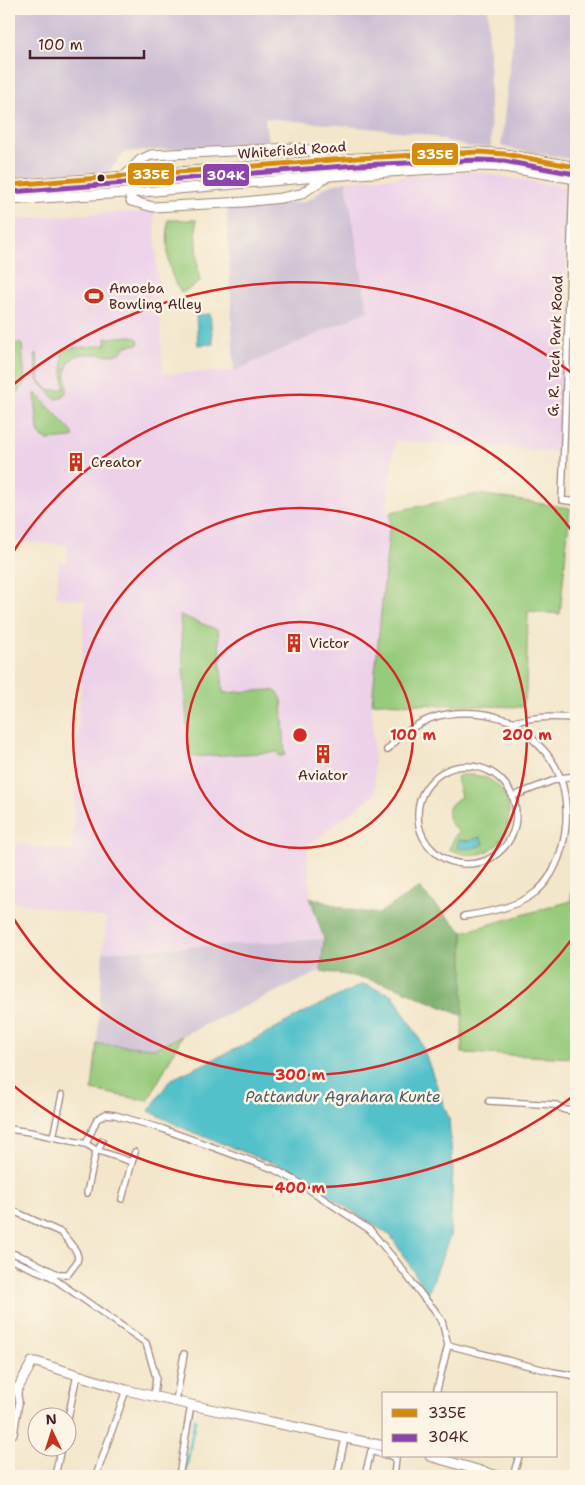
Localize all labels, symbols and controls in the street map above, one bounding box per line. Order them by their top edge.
scale bar [30,28,144,60]
text: 100 m [38,35,83,55]
street label: Whitefield Road [237,137,347,163]
line badge: 335E [411,142,459,166]
text: 335E [416,145,454,163]
line badge: 335E [127,162,175,186]
line badge: 304K [202,163,250,187]
text: 335E [132,165,170,183]
text: 304K [207,166,246,184]
unlabelled marker [96,173,106,183]
street label: G. R. Tech Park Road [544,275,566,417]
place label: Amoeba Bowling Alley [109,279,202,313]
sports icon: Amoeba Bowling Alley [83,285,105,307]
building icon: Creator [65,451,87,473]
place label: Creator [91,453,142,471]
building icon: Victor [283,632,305,654]
place label: Victor [309,634,350,652]
text: 100 m [390,725,436,745]
text: 200 m [502,725,552,745]
centre of rings [291,726,309,744]
building icon: Aviator [312,743,334,765]
place label: Aviator [298,766,348,784]
text: 300 m [275,1065,325,1085]
water label: Pattandur Agrahara Kunte [246,1087,440,1107]
text: 400 m [275,1178,325,1198]
legend [382,1392,558,1458]
text: 335E [428,1403,466,1423]
north arrow [28,1408,78,1458]
text: N [45,1410,57,1428]
text: 304K [428,1427,469,1447]

